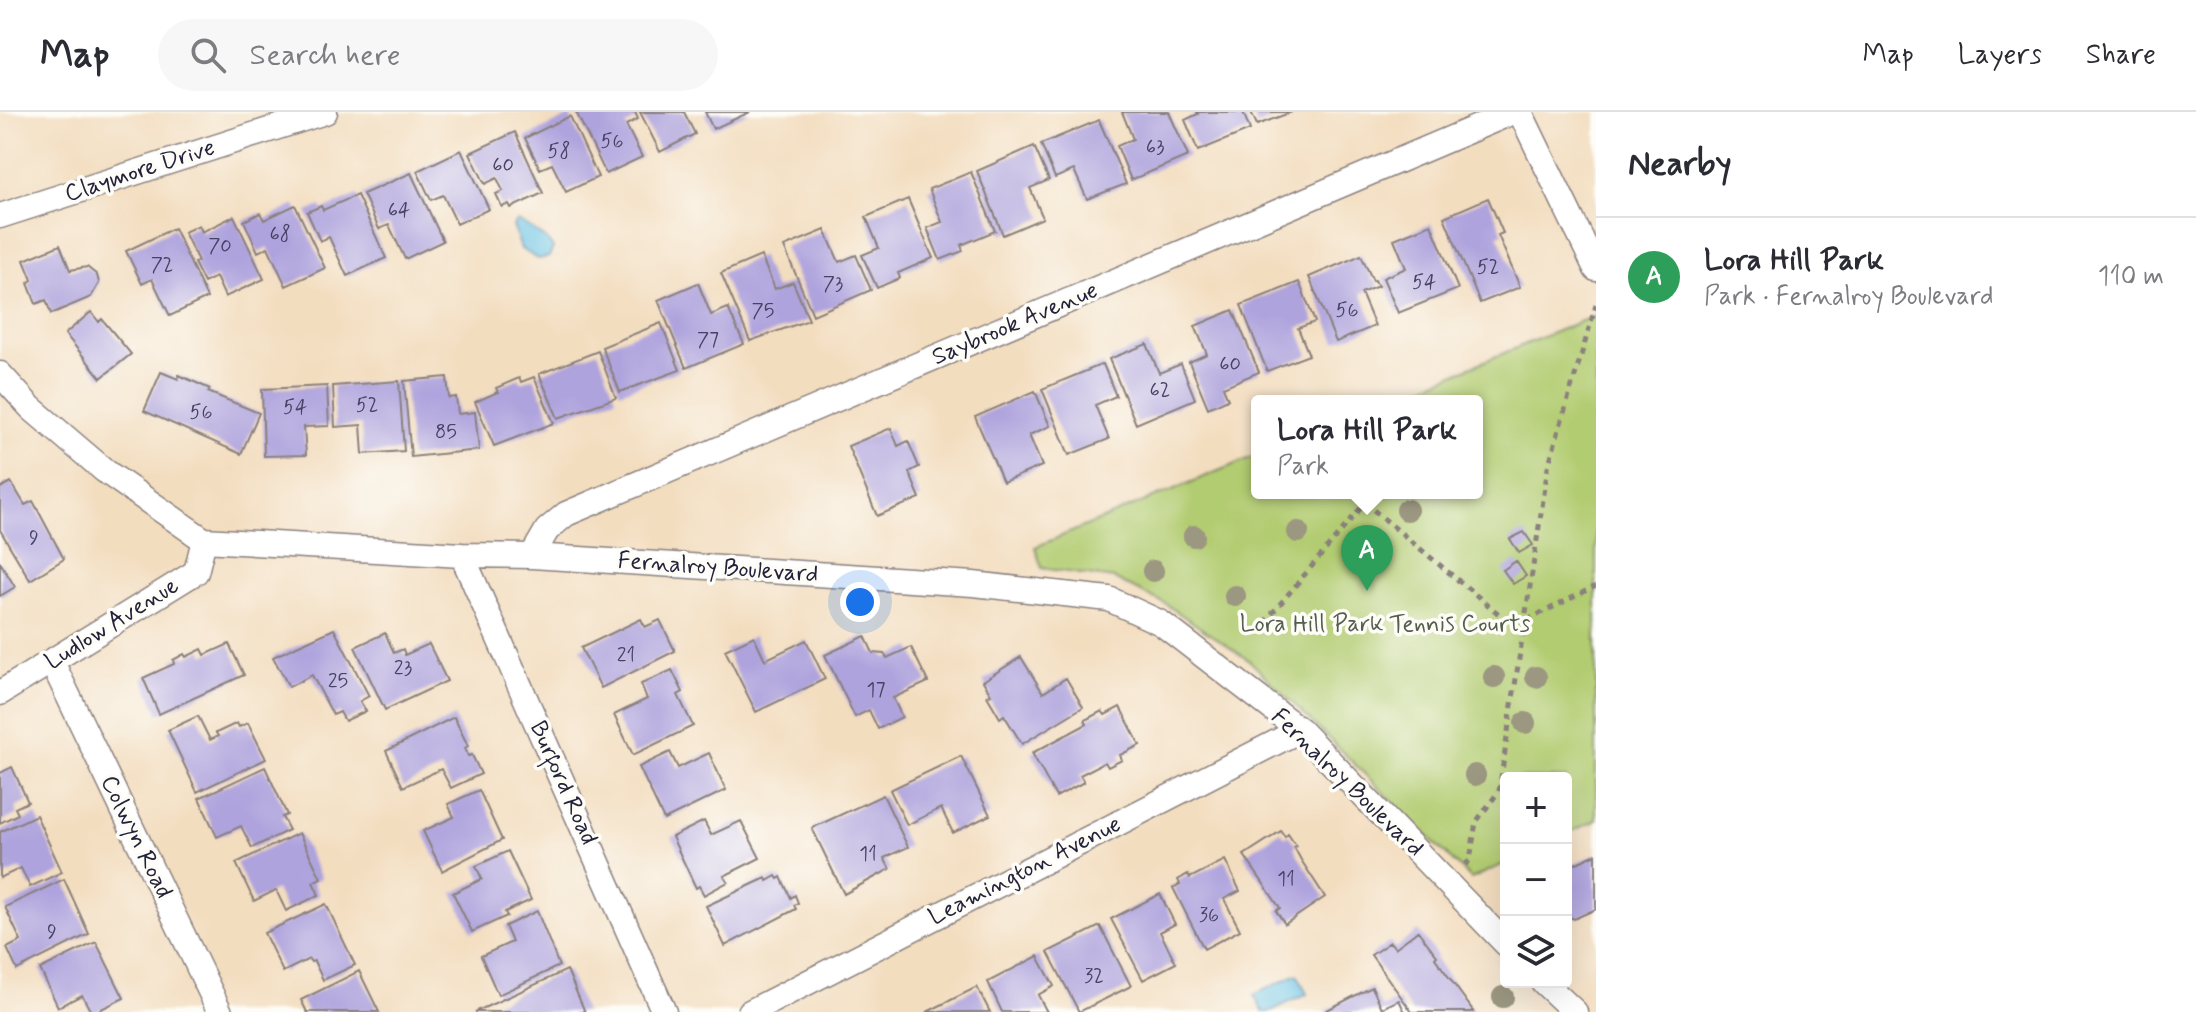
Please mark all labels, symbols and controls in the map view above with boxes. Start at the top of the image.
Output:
search box [158,19,718,91]
text: Map [40,31,110,80]
icon: search [186,33,230,77]
text: Search here [250,36,401,75]
text: Map [1863,37,1914,74]
text: Layers [1958,37,2042,74]
text: Share [2086,37,2156,74]
house number: 56 [600,128,624,155]
street label: Claymore Drive [61,132,219,210]
house number: 63 [1146,134,1164,161]
house number: 58 [548,138,570,165]
text: Nearby [1628,142,1732,187]
house number: 60 [492,152,514,179]
house number: 64 [388,197,410,224]
house number: 68 [269,221,291,248]
house number: 70 [208,233,232,260]
text: Lora Hill Park [1704,241,1884,280]
house number: 72 [151,252,173,279]
house number: 52 [1477,254,1499,281]
text: A [1645,260,1663,294]
text: 110 m [2098,260,2164,294]
house number: 54 [1412,269,1436,296]
house number: 73 [823,271,843,298]
street label: Saybrook Avenue [927,275,1103,373]
text: Park · Fernalroy Boulevard [1704,280,1994,314]
house number: 56 [1335,297,1359,324]
house number: 75 [752,298,774,325]
house number: 77 [697,327,719,354]
house number: 60 [1219,351,1241,378]
house number: 62 [1150,377,1170,404]
house number: 52 [356,392,378,419]
house number: 54 [283,394,307,421]
popup [1251,395,1483,499]
house number: 56 [189,399,213,426]
text: Lora Hill Park [1277,411,1457,450]
house number: 85 [435,419,457,446]
text: Park [1277,450,1329,484]
house number: 9 [29,525,39,552]
pin: A [1341,525,1393,591]
street label: Fernalroy Boulevard [617,546,819,590]
street label: Ludlow Avenue [39,571,185,677]
your location [840,582,880,622]
park label: Lora Hill Park Tennis Courts [1240,609,1531,640]
house number: 21 [617,642,635,669]
house number: 23 [394,655,412,682]
house number: 25 [328,668,348,695]
house number: 17 [867,677,886,704]
street label: Fernalroy Boulevard [1264,702,1430,864]
street label: Burford Road [520,716,604,850]
street label: Colwyn Road [93,770,179,904]
map controls [1500,772,1572,988]
button: + [1500,772,1572,844]
street label: Leamington Avenue [923,809,1127,933]
house number: 11 [859,841,877,868]
button: − [1500,844,1572,916]
house number: 11 [1277,866,1295,893]
house number: 36 [1199,902,1219,929]
button: layers [1500,916,1572,988]
house number: 9 [47,919,57,946]
house number: 32 [1084,963,1104,990]

